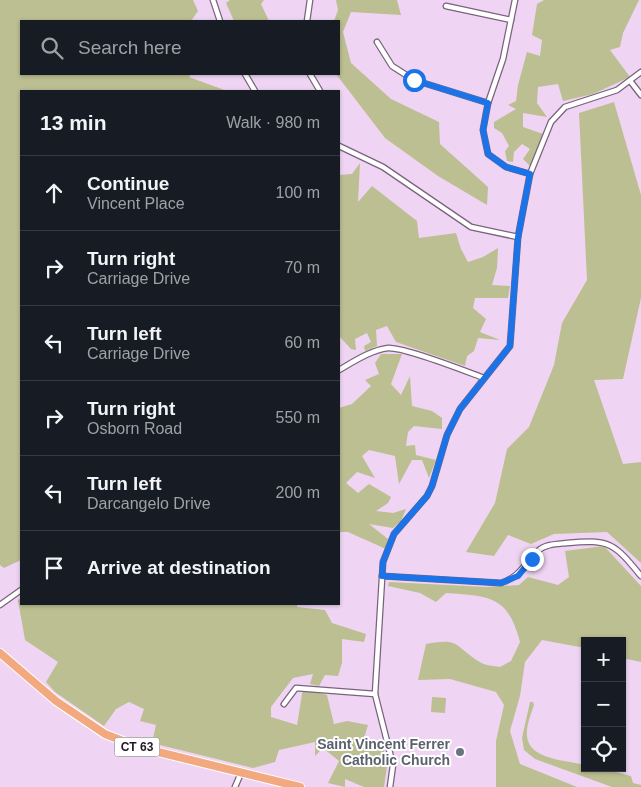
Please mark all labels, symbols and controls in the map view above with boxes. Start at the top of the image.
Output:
search box [20,20,340,75]
icon: search [38,34,66,62]
text: Search here [78,37,182,58]
route start [403,69,426,92]
text: 13 min [40,111,107,134]
text: Walk · 980 m [226,114,320,131]
text: Continue [87,173,169,194]
icon: ahead [40,179,68,207]
text: 100 m [276,184,320,201]
text: Vincent Place [87,195,185,212]
text: Turn right [87,248,175,269]
icon: right [40,254,68,282]
text: 70 m [284,259,320,276]
text: Carriage Drive [87,270,190,287]
text: Turn left [87,323,162,344]
icon: left [40,329,68,357]
text: 60 m [284,334,320,351]
text: Carriage Drive [87,345,190,362]
text: Turn right [87,398,175,419]
icon: right [40,404,68,432]
text: 550 m [276,409,320,426]
text: Osborn Road [87,420,182,437]
text: Turn left [87,473,162,494]
icon: left [40,479,68,507]
text: 200 m [276,484,320,501]
text: Darcangelo Drive [87,495,211,512]
route end [521,548,544,571]
icon: arrive [40,554,68,582]
text: Arrive at destination [87,557,271,578]
map controls [581,637,626,772]
button: + [581,637,626,682]
button: − [581,682,626,727]
button: locate [581,727,626,772]
place label: Saint Vincent Ferrer Catholic Church [317,736,451,768]
road number: CT 63 [114,738,160,756]
marker: Saint Vincent Ferrer Catholic Church [454,746,466,758]

